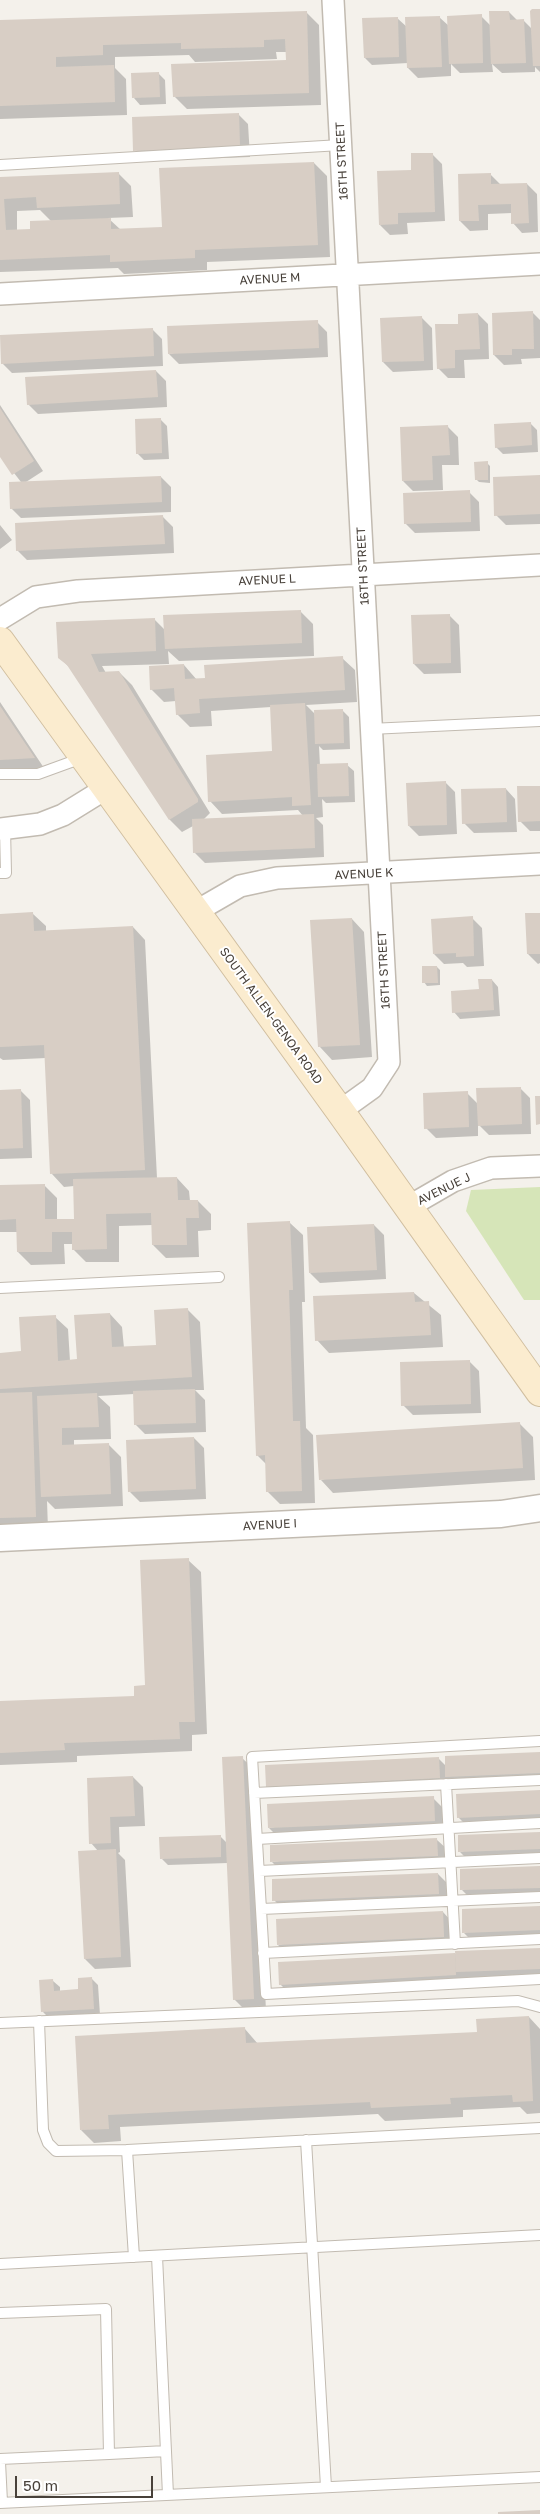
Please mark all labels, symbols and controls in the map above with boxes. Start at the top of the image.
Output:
street label: 16TH STREET [333,122,351,200]
street label: AVENUE M [239,270,301,288]
street label: 16TH STREET [354,527,372,605]
street label: AVENUE L [238,571,296,589]
street label: AVENUE K [334,865,394,883]
street label: 16TH STREET [375,931,393,1009]
street label: SOUTH ALLEN-GENOA ROAD [217,945,325,1087]
street label: AVENUE J [415,1170,473,1208]
street label: AVENUE I [243,1516,297,1534]
scale bar [18,2466,155,2498]
text: 50 m [23,2476,58,2494]

